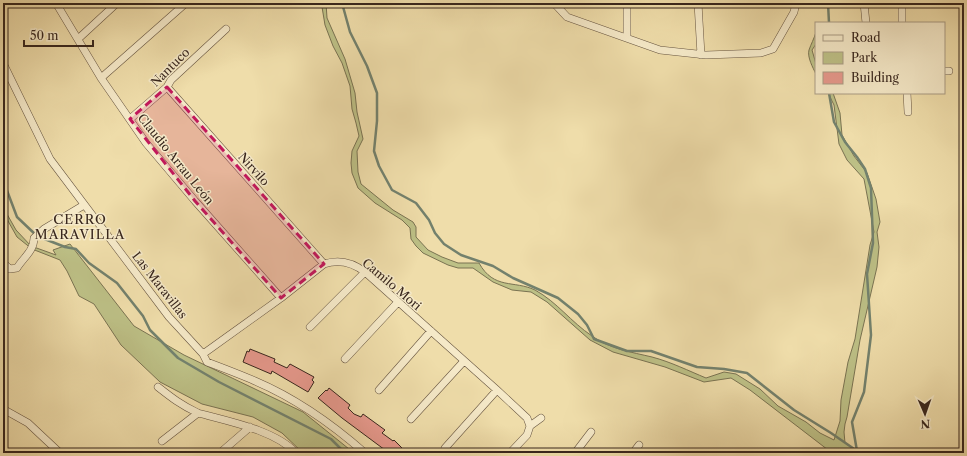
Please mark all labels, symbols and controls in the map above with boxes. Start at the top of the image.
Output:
scale bar [24,22,93,48]
legend [815,22,945,94]
text: 50 m [30,28,59,43]
text: Road [851,30,881,45]
street label: Nantuco [147,44,193,90]
text: Park [851,50,878,65]
text: Building [851,70,899,85]
street label: Claudio Arrau León [135,110,218,208]
street label: Nirvilo [235,149,273,189]
district label: CERRO MARAVILLA [35,211,125,242]
street label: Las Maravillas [129,249,191,321]
street label: Camilo Mori [359,255,425,313]
north arrow [905,394,945,434]
text: N [920,417,930,431]

